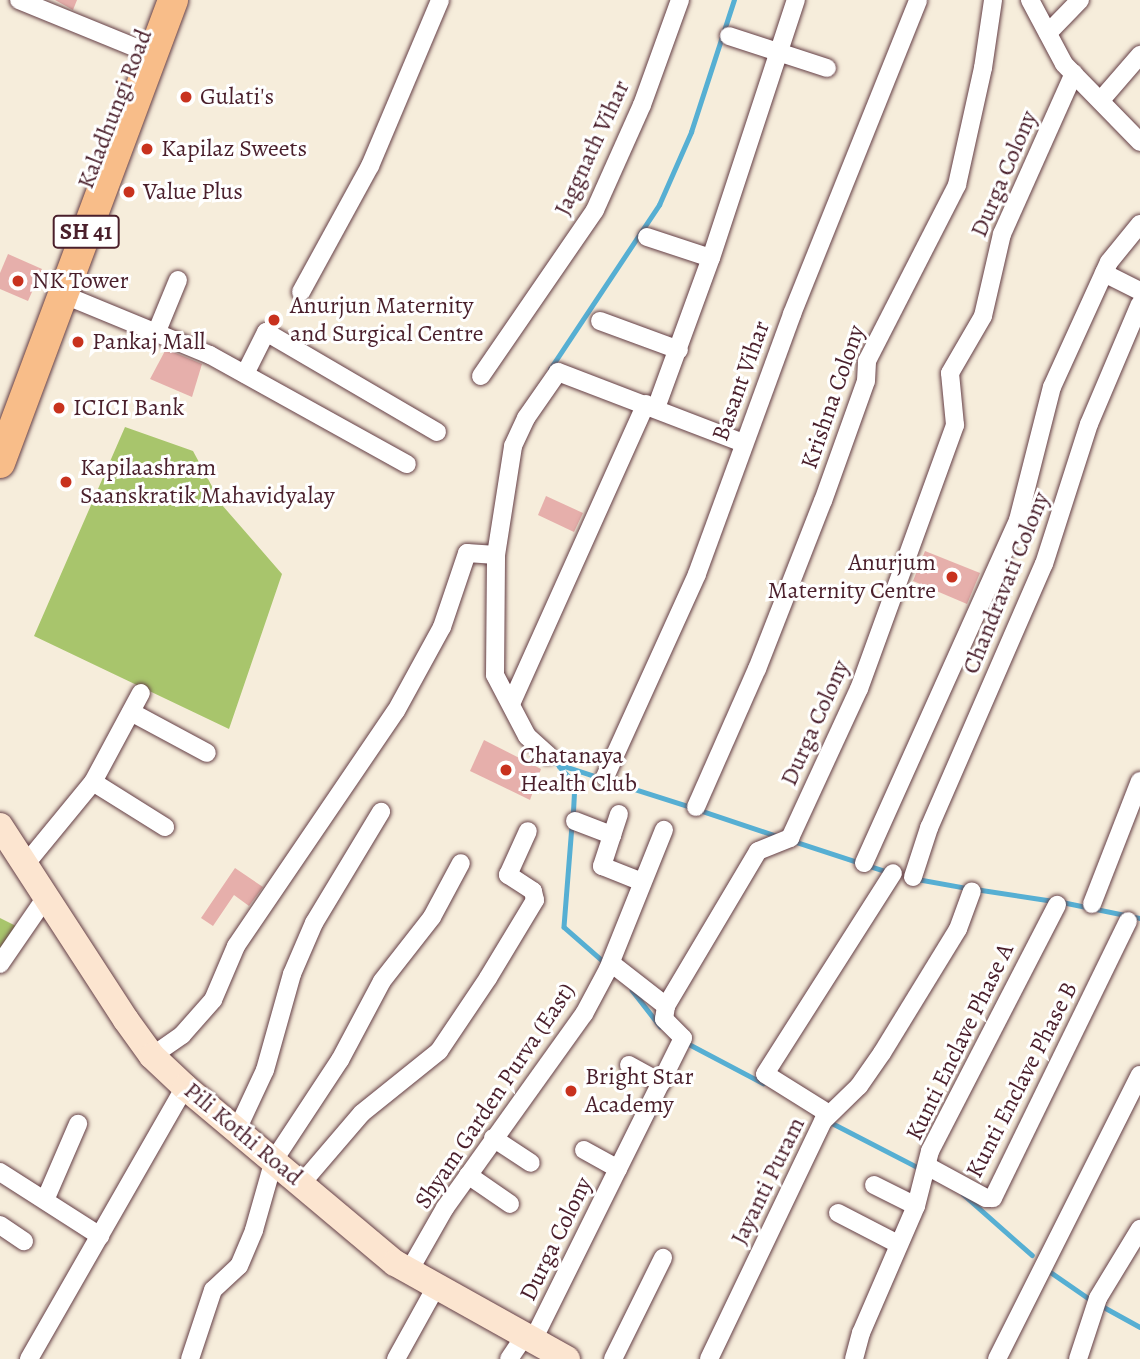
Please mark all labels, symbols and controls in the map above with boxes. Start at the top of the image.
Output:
street label: Kaladhungi Road [71,25,159,193]
street label: Jaggnath Vihar [548,76,636,220]
place label: Gulati's [200,83,274,111]
marker: Gulati's [178,89,194,105]
street label: Durga Colony [964,107,1044,241]
place label: Kapilaz Sweets [161,135,307,163]
marker: Kapilaz Sweets [139,141,155,157]
place label: Value Plus [143,178,243,206]
marker: Value Plus [121,184,137,200]
road number: SH 41 [51,213,121,252]
place label: NK Tower [32,267,129,295]
marker: NK Tower [10,273,26,289]
place label: Anurjun Maternity and Surgical Centre [290,292,483,348]
marker: Anurjun Maternity and Surgical Centre [264,310,284,330]
street label: Basant Vihar [706,317,776,445]
street label: Krishna Colony [795,321,871,473]
place label: Pankaj Mall [92,328,205,356]
marker: Pankaj Mall [70,334,86,350]
place label: ICICI Bank [73,394,184,422]
marker: ICICI Bank [51,400,67,416]
place label: Kapilaashram Saanskratik Mahavidyalay [80,454,335,510]
marker: Kapilaashram Saanskratik Mahavidyalay [58,474,74,490]
street label: Chandravati Colony [956,488,1056,678]
place label: Anurjum Maternity Centre [767,549,936,605]
marker: Anurjum Maternity Centre [942,567,962,587]
street label: Durga Colony [775,656,855,790]
place label: Chatanaya Health Club [520,742,637,798]
marker: Chatanaya Health Club [498,762,514,778]
street label: Kunti Enclave Phase A [900,939,1020,1145]
street label: Kunti Enclave Phase B [960,977,1084,1183]
street label: Shyam Garden Purva (East) [409,978,581,1214]
place label: Bright Star Academy [585,1063,694,1119]
street label: Pili Kothi Road [178,1076,308,1192]
marker: Bright Star Academy [563,1083,579,1099]
street label: Jayanti Puram [725,1113,811,1249]
street label: Durga Colony [514,1172,598,1306]

